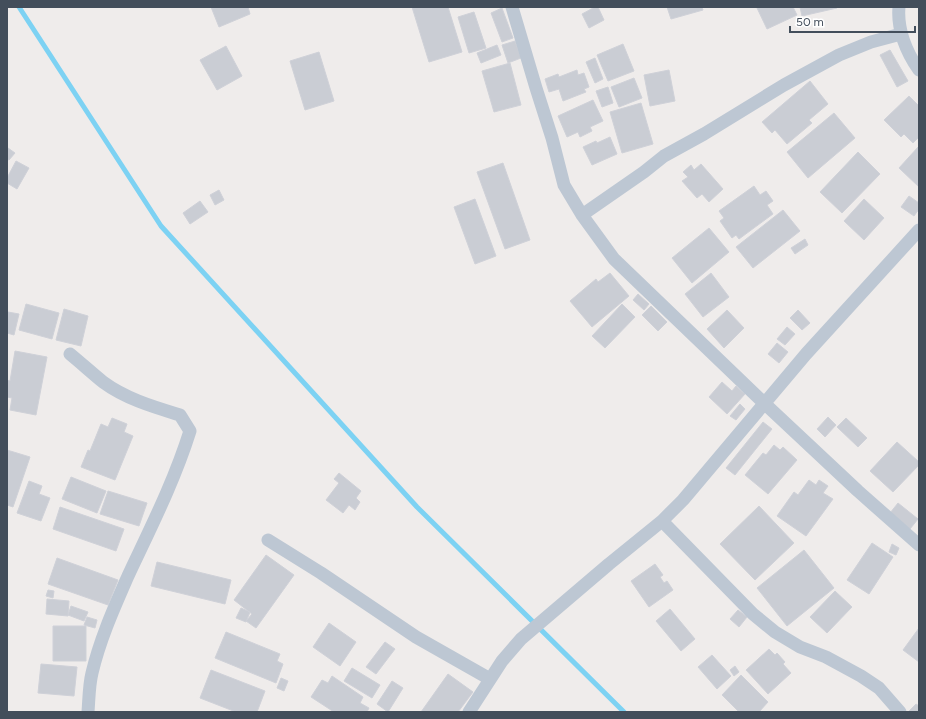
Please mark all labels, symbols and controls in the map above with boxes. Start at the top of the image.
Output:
scale bar [790,8,915,34]
text: 50 m [796,15,824,29]

